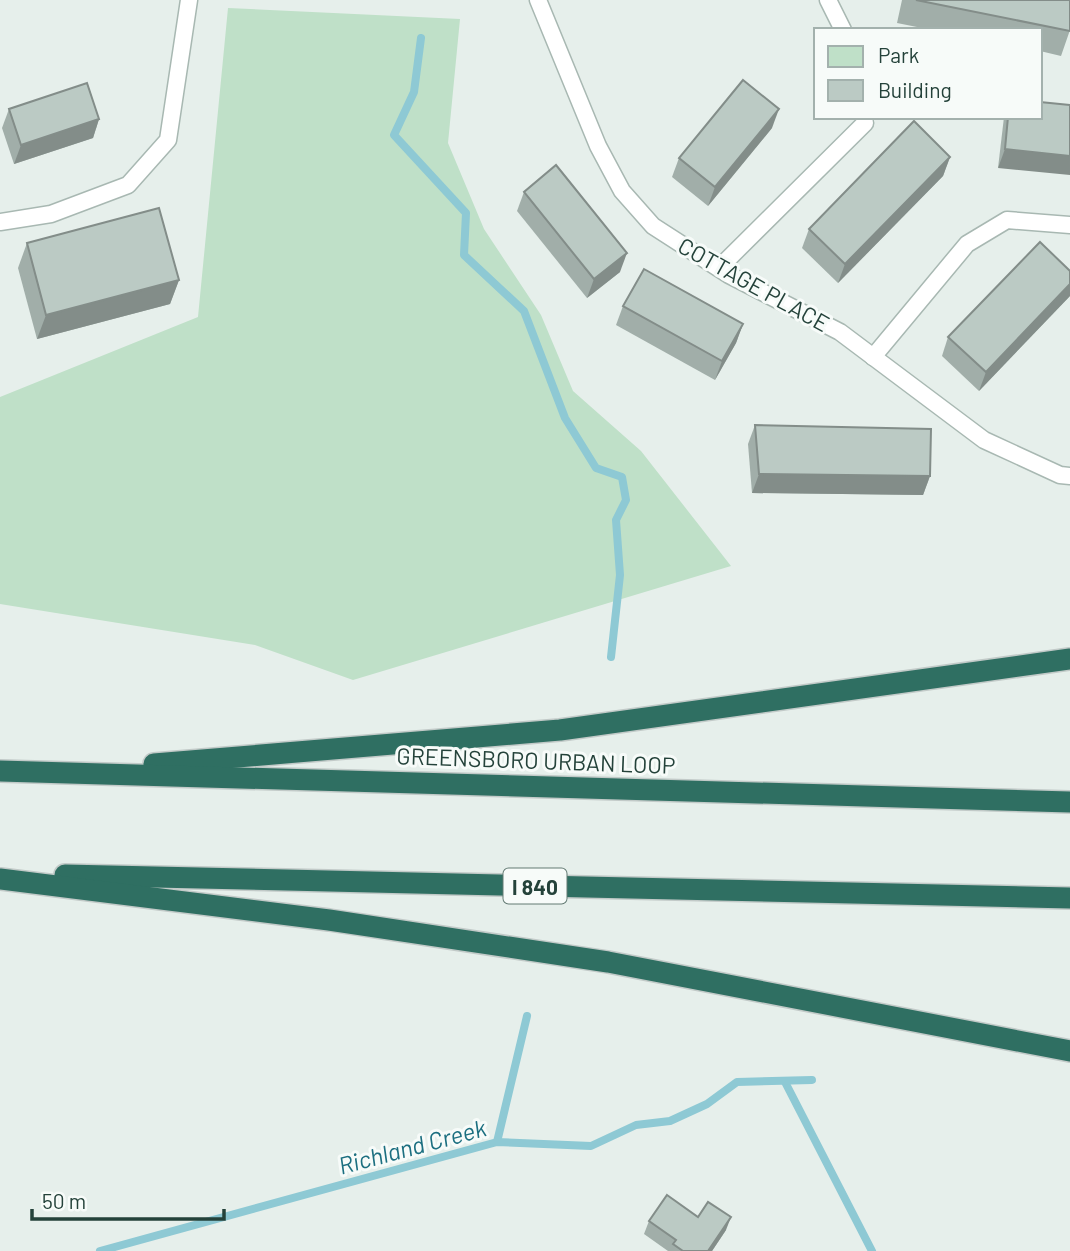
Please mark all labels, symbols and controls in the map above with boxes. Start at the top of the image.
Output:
legend [814,28,1042,119]
text: Park [878,42,919,67]
text: Building [878,77,952,102]
street label: COTTAGE PLACE [674,231,834,337]
street label: GREENSBORO URBAN LOOP [396,741,676,779]
road number: I 840 [504,868,566,903]
water label: Richland Creek [335,1112,489,1180]
scale bar [32,1178,224,1222]
text: 50 m [42,1188,86,1213]

